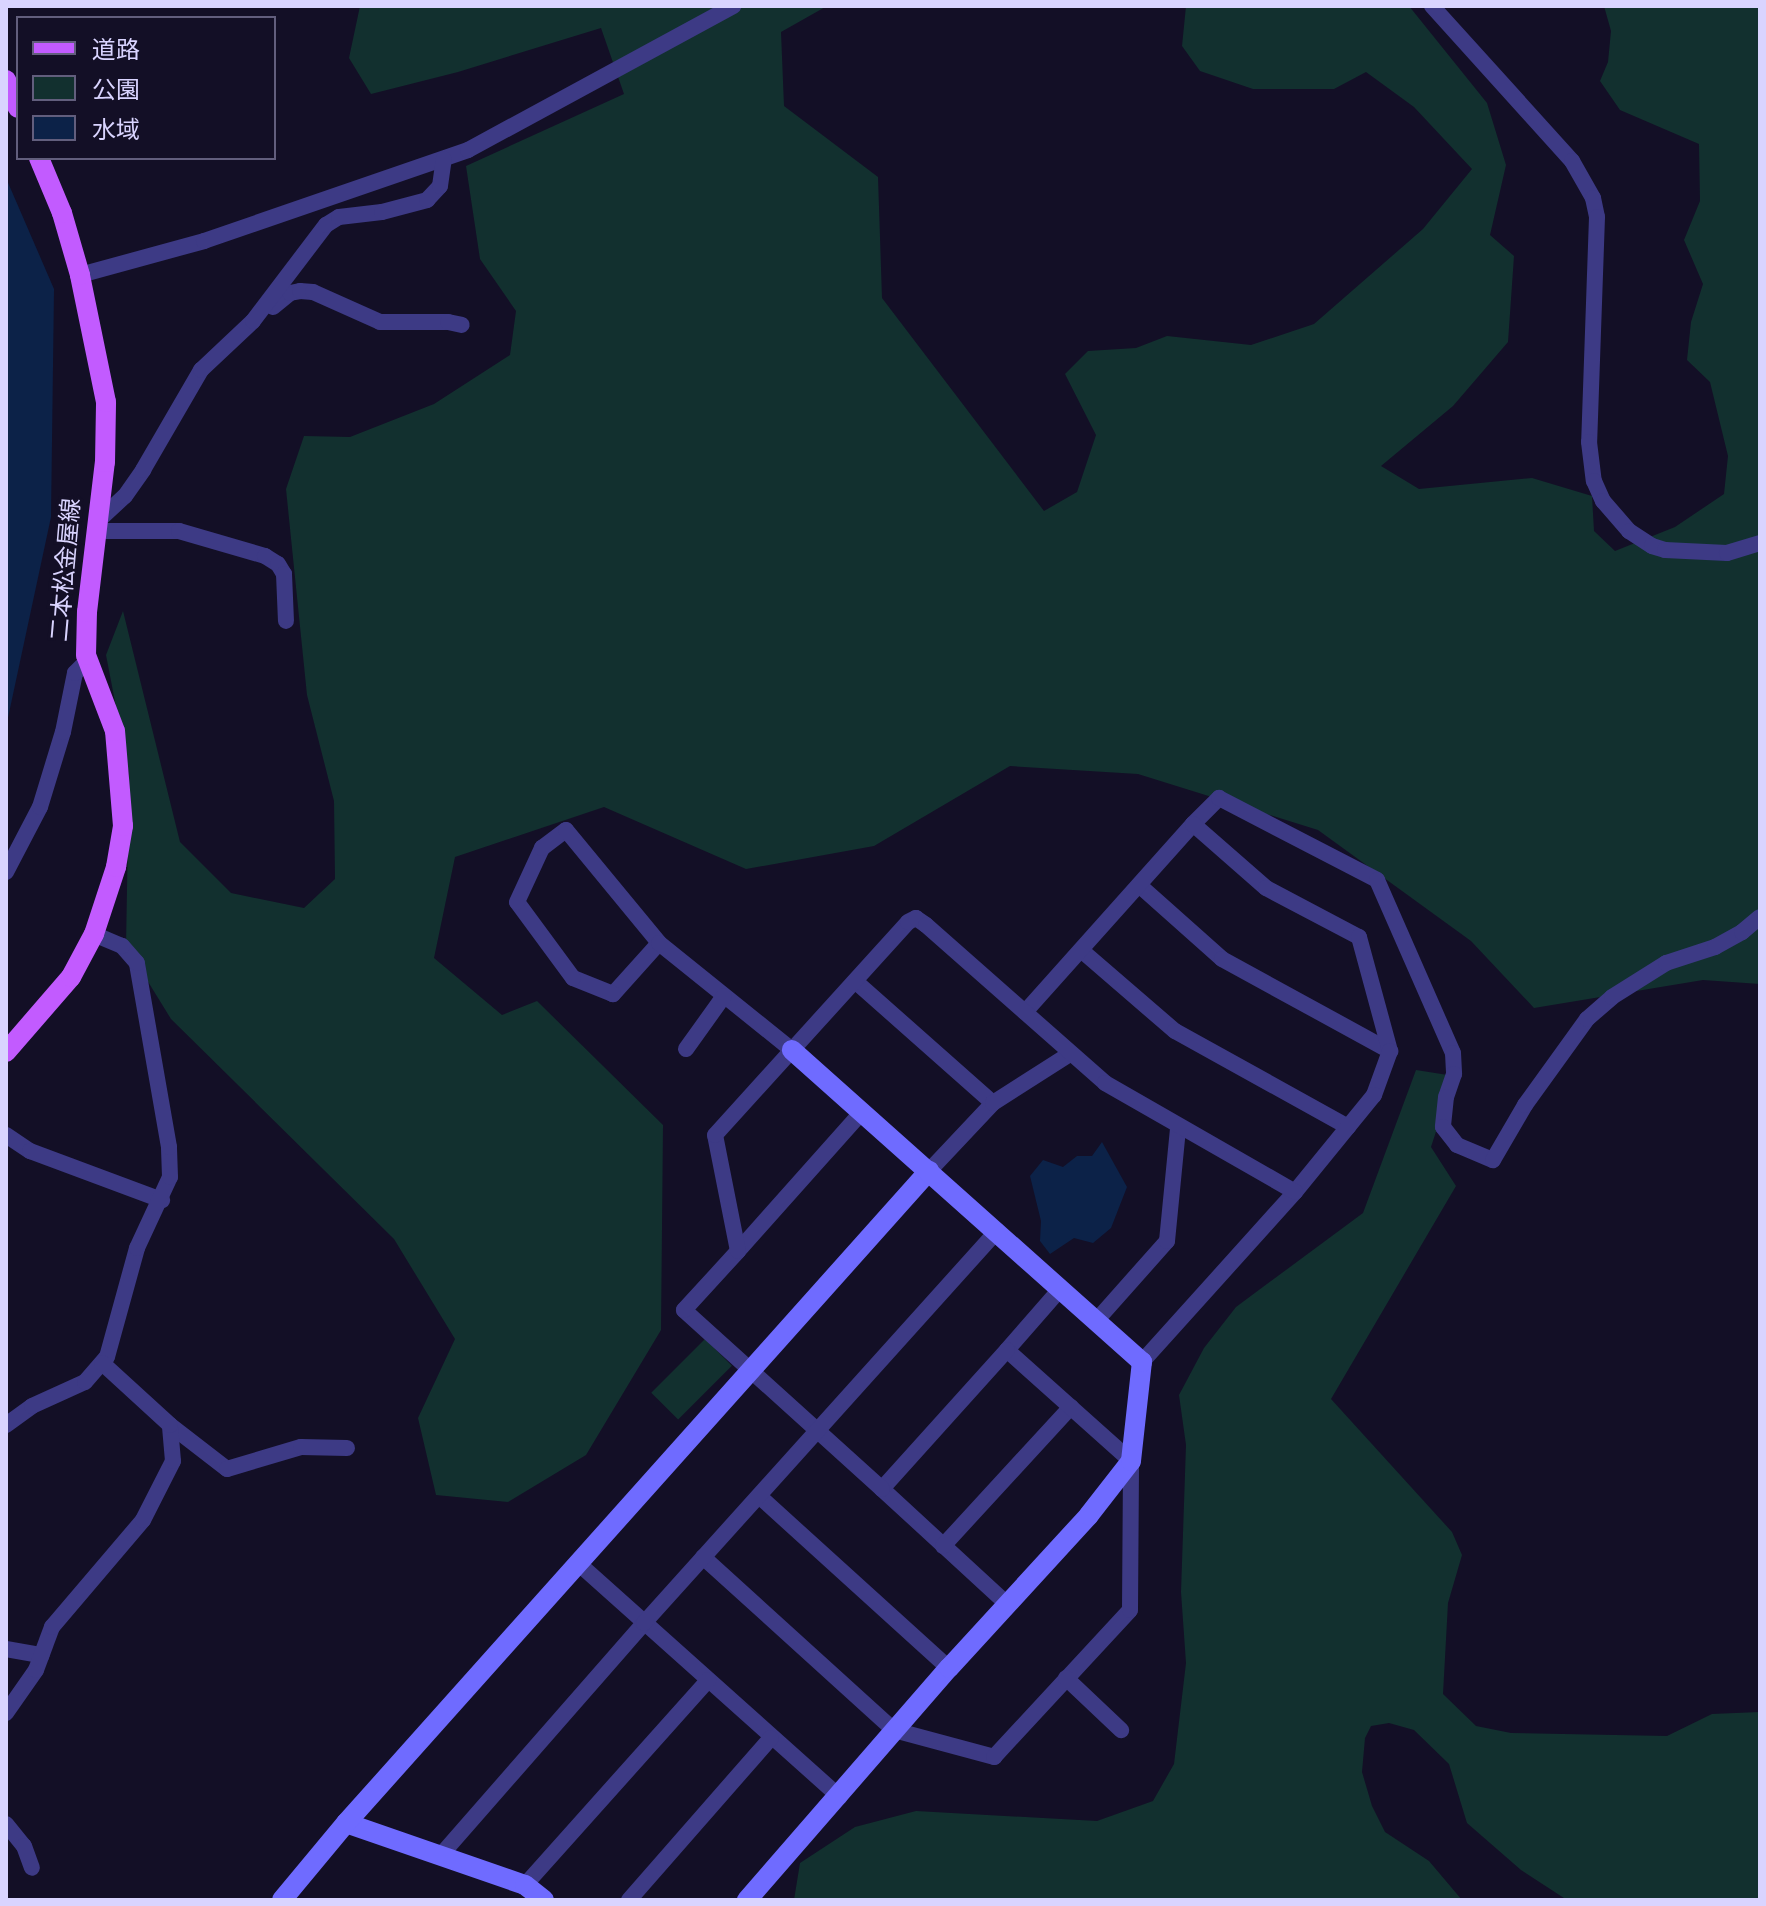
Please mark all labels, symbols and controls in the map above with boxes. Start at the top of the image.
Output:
legend [16,16,276,160]
text: 道路 [92,37,140,67]
text: 公園 [92,77,140,107]
text: 水域 [92,117,140,147]
street label: 二本松金屋線 [47,497,89,643]

